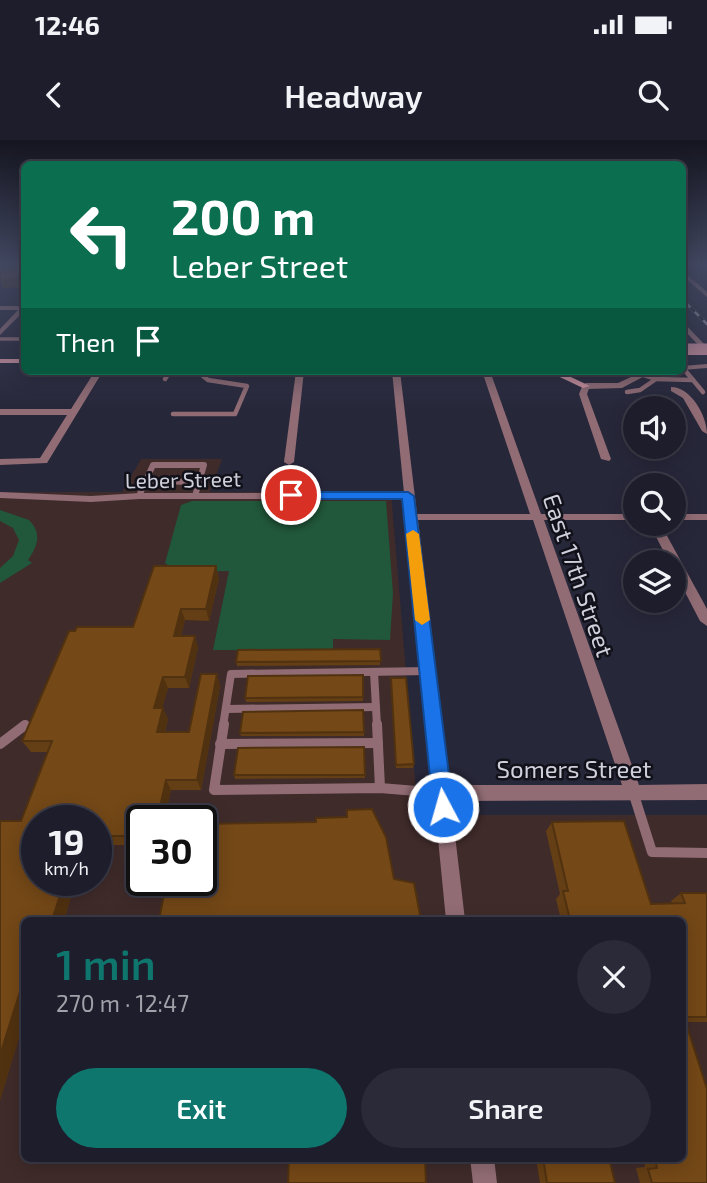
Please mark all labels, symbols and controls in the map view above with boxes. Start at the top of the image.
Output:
text: 12:46 [35,9,100,40]
icon: back [35,76,73,114]
text: Headway [284,76,423,114]
icon: search [634,76,672,114]
text: 200 m [171,186,315,245]
icon: left [56,189,147,280]
text: Leber Street [171,246,348,284]
icon: arrive [129,322,167,360]
text: Then [56,326,115,357]
map controls [623,396,686,613]
button: sound [623,396,686,459]
street label: Leber Street [125,465,241,493]
pin [261,465,321,525]
button: search [623,473,686,536]
icon: arrive [272,476,310,514]
street label: East 17th Street [538,490,620,660]
button: layers [623,550,686,613]
street label: Somers Street [497,754,651,783]
position arrow [406,770,480,844]
speed limit sign: 30 [126,805,217,896]
text: 19 [49,820,84,862]
text: km/h [44,857,89,879]
text: 1 min [56,938,156,988]
button: close [577,940,651,1014]
text: 270 m · 12:47 [56,989,189,1017]
button: Exit [56,1068,347,1148]
button: Share [361,1068,651,1148]

